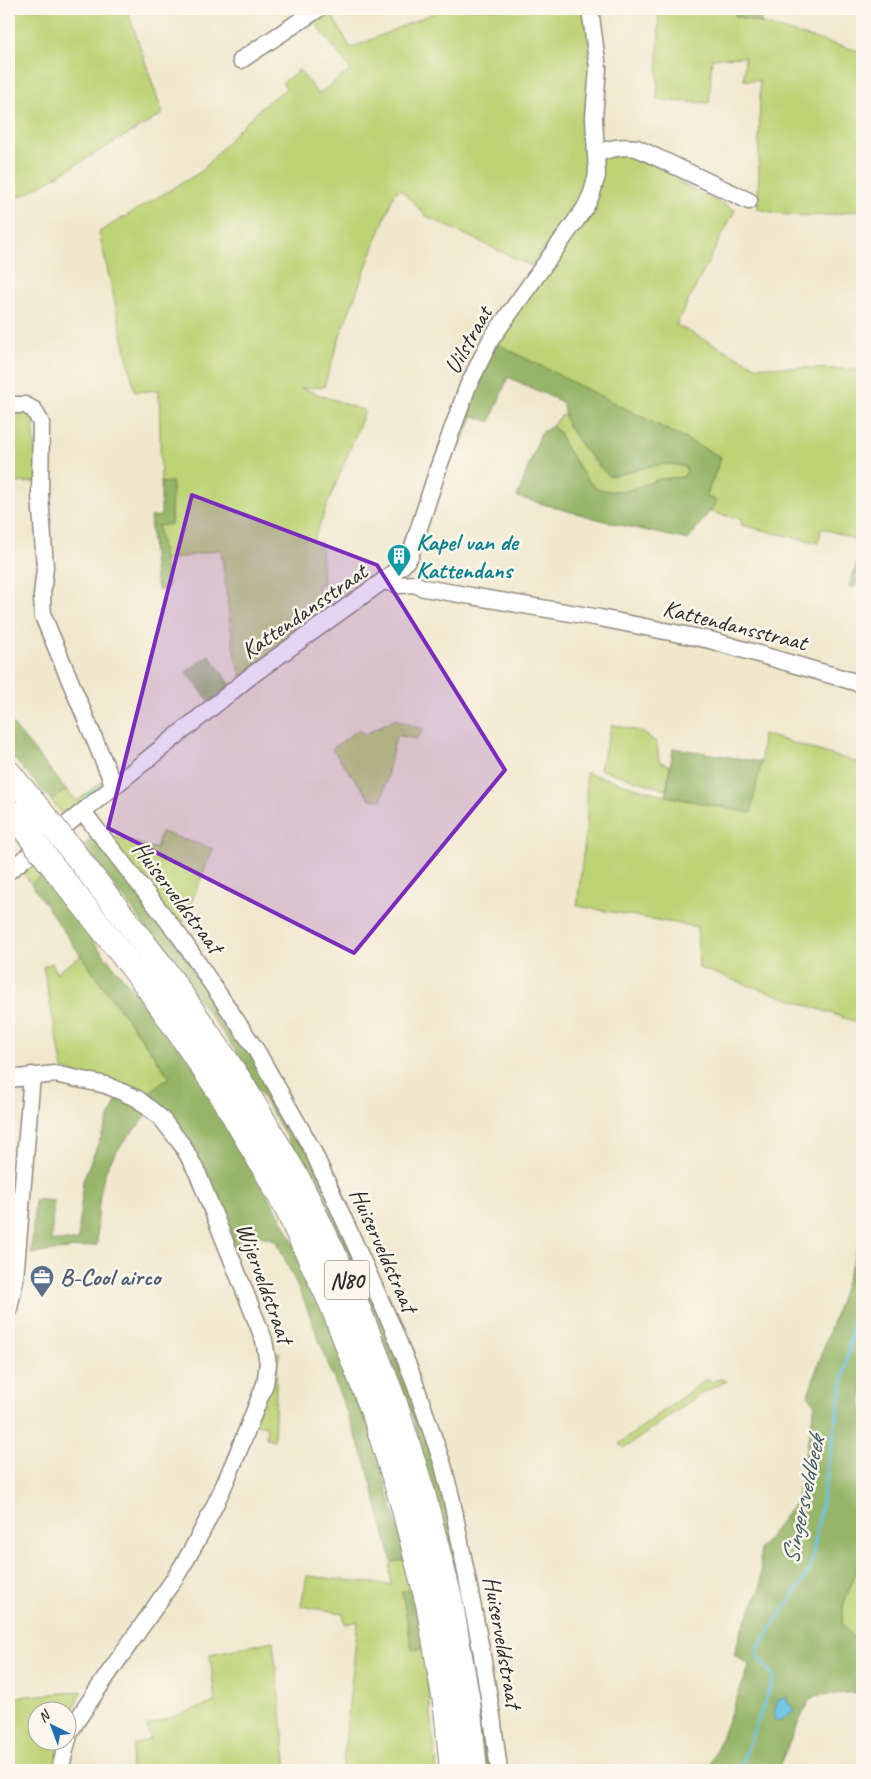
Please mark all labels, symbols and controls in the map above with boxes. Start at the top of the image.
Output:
street label: Uilstraat [437,299,500,379]
place label: Kapel van de Kattendans [416,527,520,585]
building icon: Kapel van de Kattendans [386,543,412,577]
street label: Kattendansstraat [235,555,375,665]
street label: Kattendansstraat [660,593,812,658]
street label: Huiserveldstraat [126,835,232,962]
street label: Huiserveldstraat [343,1183,426,1320]
street label: Wijerveldstraat [229,1219,302,1350]
road number: N80 [324,1260,370,1300]
place label: B-Cool airco [60,1262,163,1292]
office icon: B-Cool airco [29,1264,55,1298]
water label: Singersveldbeek [774,1429,833,1567]
street label: Huiserveldstraat [477,1574,530,1713]
north arrow [28,1702,78,1752]
text: N [35,1706,54,1726]

